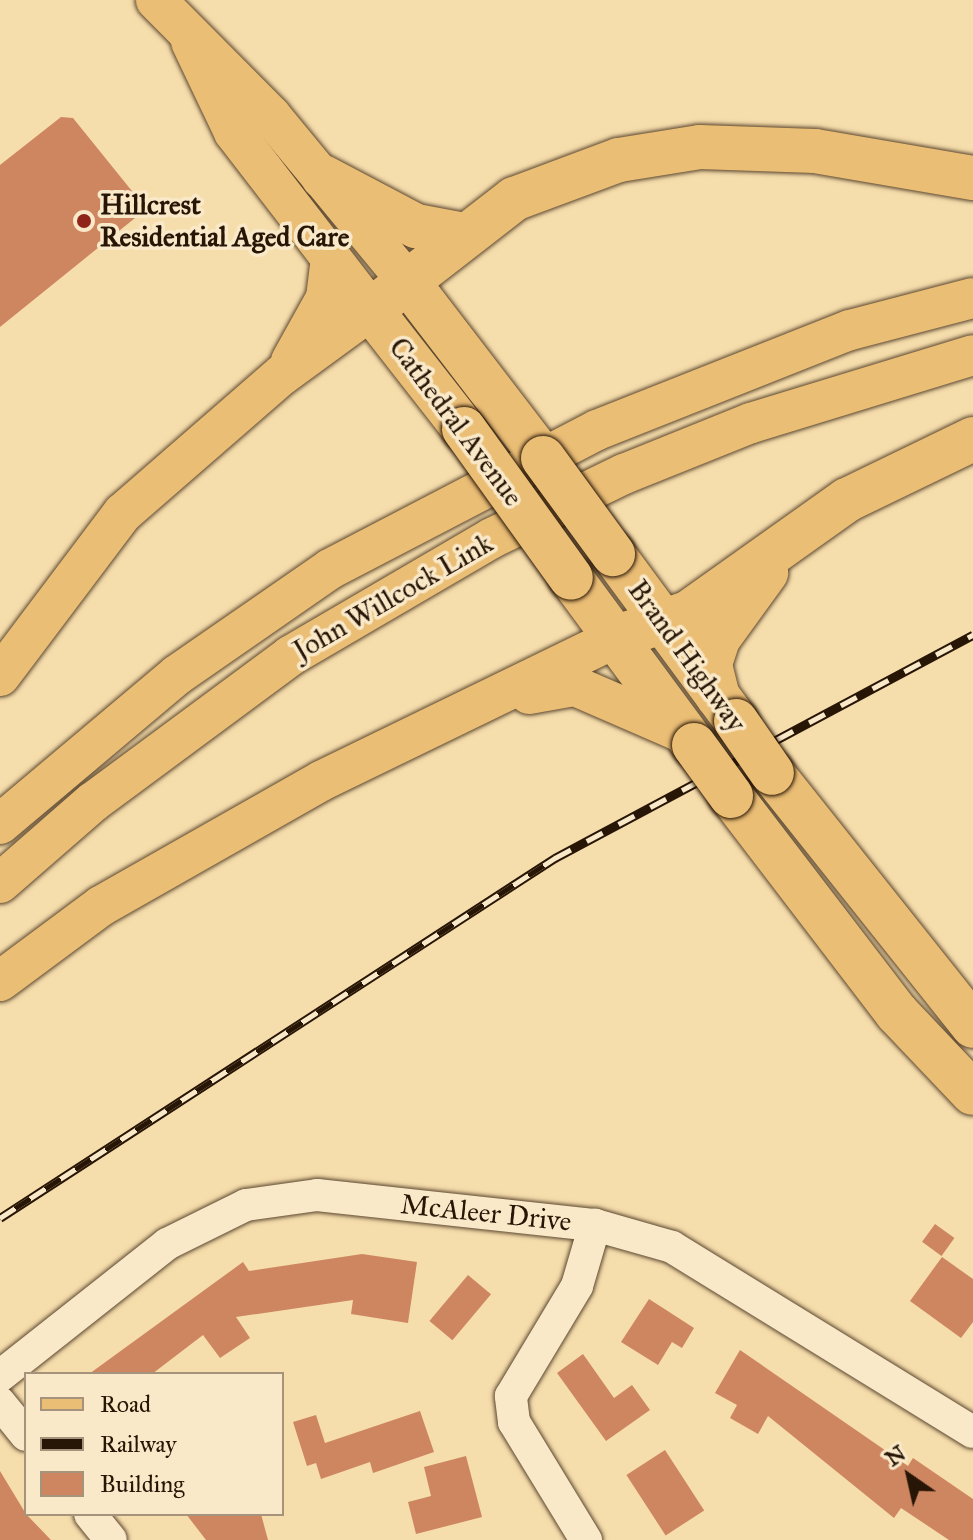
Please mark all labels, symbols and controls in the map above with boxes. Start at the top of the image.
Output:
place label: Hillcrest Residential Aged Care [100,188,349,254]
marker: Hillcrest Residential Aged Care [75,212,93,230]
street label: Cathedral Avenue [382,331,530,513]
street label: John Willcock Link [287,526,499,668]
street label: Brand Highway [621,574,753,738]
street label: McAleer Drive [399,1187,573,1239]
legend [24,1372,284,1516]
text: Road [100,1389,151,1419]
text: Railway [100,1429,177,1459]
north arrow [869,1436,949,1516]
text: N [880,1439,911,1472]
text: Building [100,1469,185,1499]

